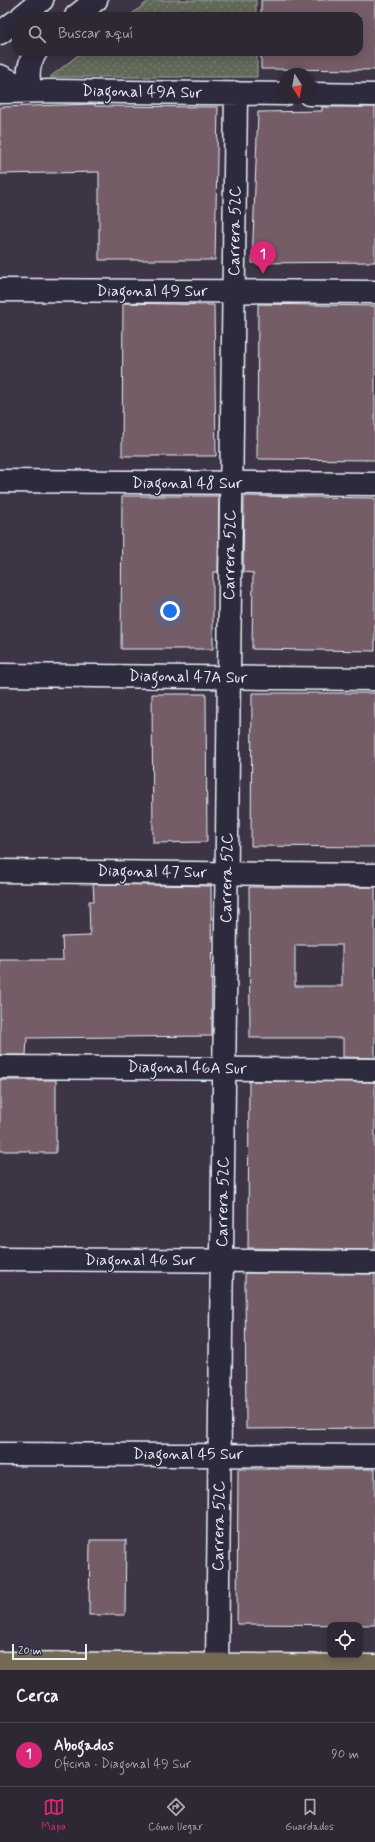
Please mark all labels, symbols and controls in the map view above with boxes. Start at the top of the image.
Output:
search box [12,12,363,56]
icon: search [26,23,48,45]
text: Buscar aquí [58,24,133,44]
north arrow [279,68,315,104]
street label: Diagonal 49A Sur [82,80,203,105]
street label: Carrera 52C [224,186,246,276]
pin: 1 [250,241,276,274]
street label: Diagonal 49 Sur [96,281,208,303]
street label: Diagonal 48 Sur [132,473,243,495]
street label: Carrera 52C [219,510,241,600]
your location [160,601,180,621]
street label: Diagonal 47A Sur [128,665,248,690]
street label: Carrera 52C [216,833,238,923]
street label: Diagonal 47 Sur [97,861,207,884]
street label: Diagonal 46A Sur [127,1056,247,1081]
street label: Carrera 52C [212,1157,234,1247]
street label: Diagonal 46 Sur [85,1250,196,1272]
street label: Diagonal 45 Sur [133,1444,244,1466]
street label: Carrera 52C [208,1481,230,1571]
map controls [327,1622,363,1658]
button: locate [327,1622,363,1658]
scale bar [12,1642,87,1661]
text: 20 m [18,1644,41,1658]
text: Cerca [16,1685,59,1707]
text: Abogados [54,1736,113,1756]
text: 1 [26,1746,32,1763]
text: 90 m [331,1746,359,1763]
text: Oficina · Diagonal 49 Sur [54,1756,191,1773]
tab: Mapa [41,1796,66,1834]
tab: Cómo llegar [148,1796,203,1834]
tab: Guardados [285,1796,334,1834]

